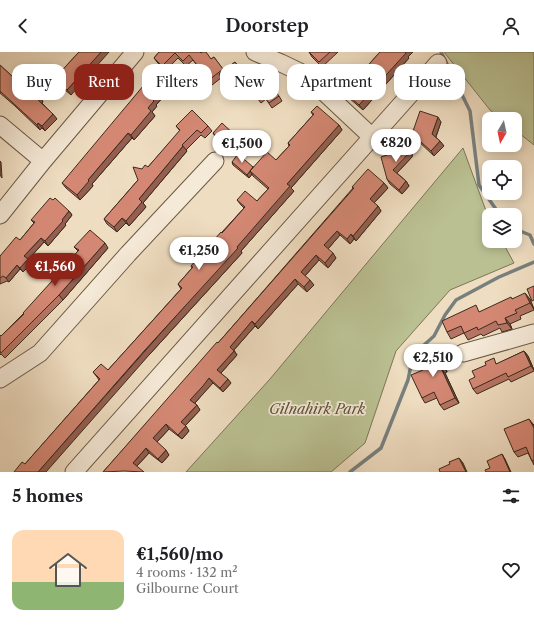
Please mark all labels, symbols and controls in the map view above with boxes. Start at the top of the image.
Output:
icon: back [12,15,34,37]
text: Doorstep [225,15,309,37]
icon: person [500,15,522,37]
chip: Buy [12,64,66,100]
chip: Rent [74,64,134,100]
chip: Filters [142,64,212,100]
chip: New [220,64,279,100]
chip: Apartment [287,64,386,100]
chip: House [394,64,465,100]
north arrow [482,112,522,152]
map controls [482,112,522,248]
pin: €820 [372,129,420,163]
pin: €1,500 [209,130,275,164]
text: €820 [380,134,412,150]
text: €1,500 [221,135,263,151]
button: locate [482,160,522,200]
button: layers [482,208,522,248]
pin: €1,250 [166,237,232,271]
text: €1,250 [179,242,219,258]
pin: €1,560 [22,253,88,287]
text: €1,560 [35,258,75,274]
pin: €2,510 [400,344,466,378]
text: €2,510 [413,349,453,365]
park label: Gilnahirk Park [269,400,366,418]
icon: filters [500,485,522,507]
text: 5 homes [12,486,83,506]
text: €1,560/mo [136,544,223,564]
icon: home [44,546,92,594]
icon: heart [500,559,522,581]
text: 4 rooms · 132 m² [136,564,238,580]
text: Gilbourne Court [136,580,239,596]

